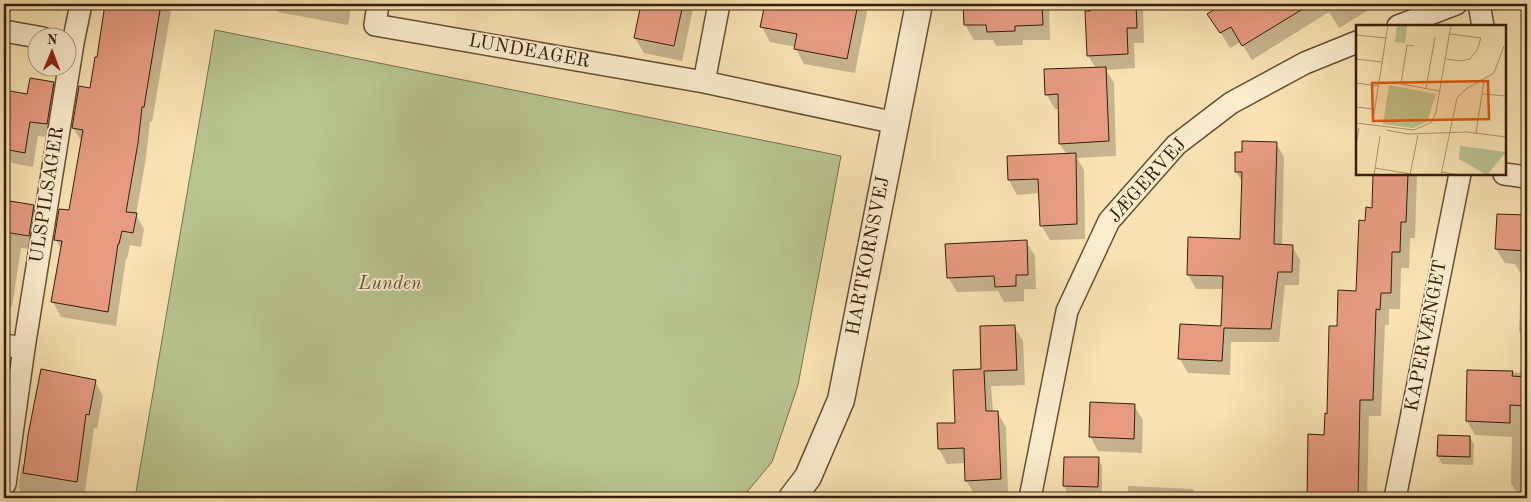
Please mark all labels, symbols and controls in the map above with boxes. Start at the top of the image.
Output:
inset map [1356,25,1506,175]
north arrow [28,28,78,78]
street label: LUNDEAGER [467,32,591,72]
text: N [47,33,58,47]
street label: ULSPILSAGER [28,125,68,265]
street label: JÆGERVEJ [1105,135,1191,227]
street label: HARTKORNSVEJ [844,175,894,337]
street label: KAPERVÆNGET [1403,258,1451,414]
park label: Lunden [357,275,422,294]

